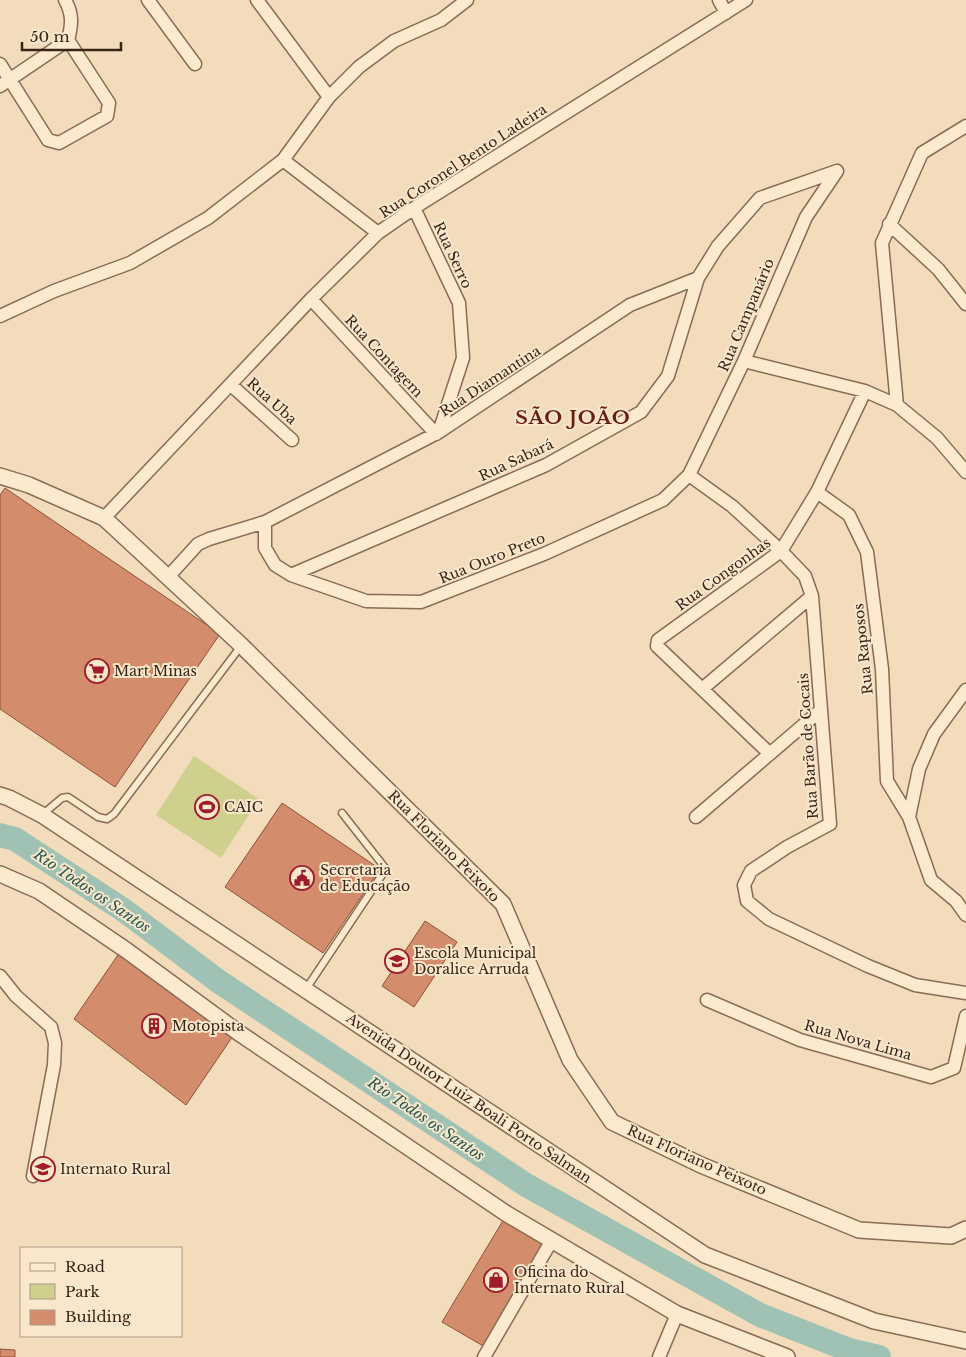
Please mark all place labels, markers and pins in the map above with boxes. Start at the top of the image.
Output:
supermarket icon: Mart Minas [84,658,110,684]
place label: Mart Minas [114,662,197,680]
sports icon: CAIC [194,794,220,820]
place label: CAIC [224,798,263,816]
place label: Secretaria de Educação [320,861,410,895]
public building icon: Secretaria de Educação [289,865,315,891]
place label: Escola Municipal Doralice Arruda [414,944,537,978]
school or university icon: Escola Municipal Doralice Arruda [384,948,410,974]
building icon: Motopista [141,1013,167,1039]
place label: Motopista [172,1017,244,1035]
school or university icon: Internato Rural [30,1156,56,1182]
place label: Internato Rural [60,1160,171,1178]
place label: Oficina do Internato Rural [514,1263,625,1297]
shop icon: Oficina do Internato Rural [483,1267,509,1293]

